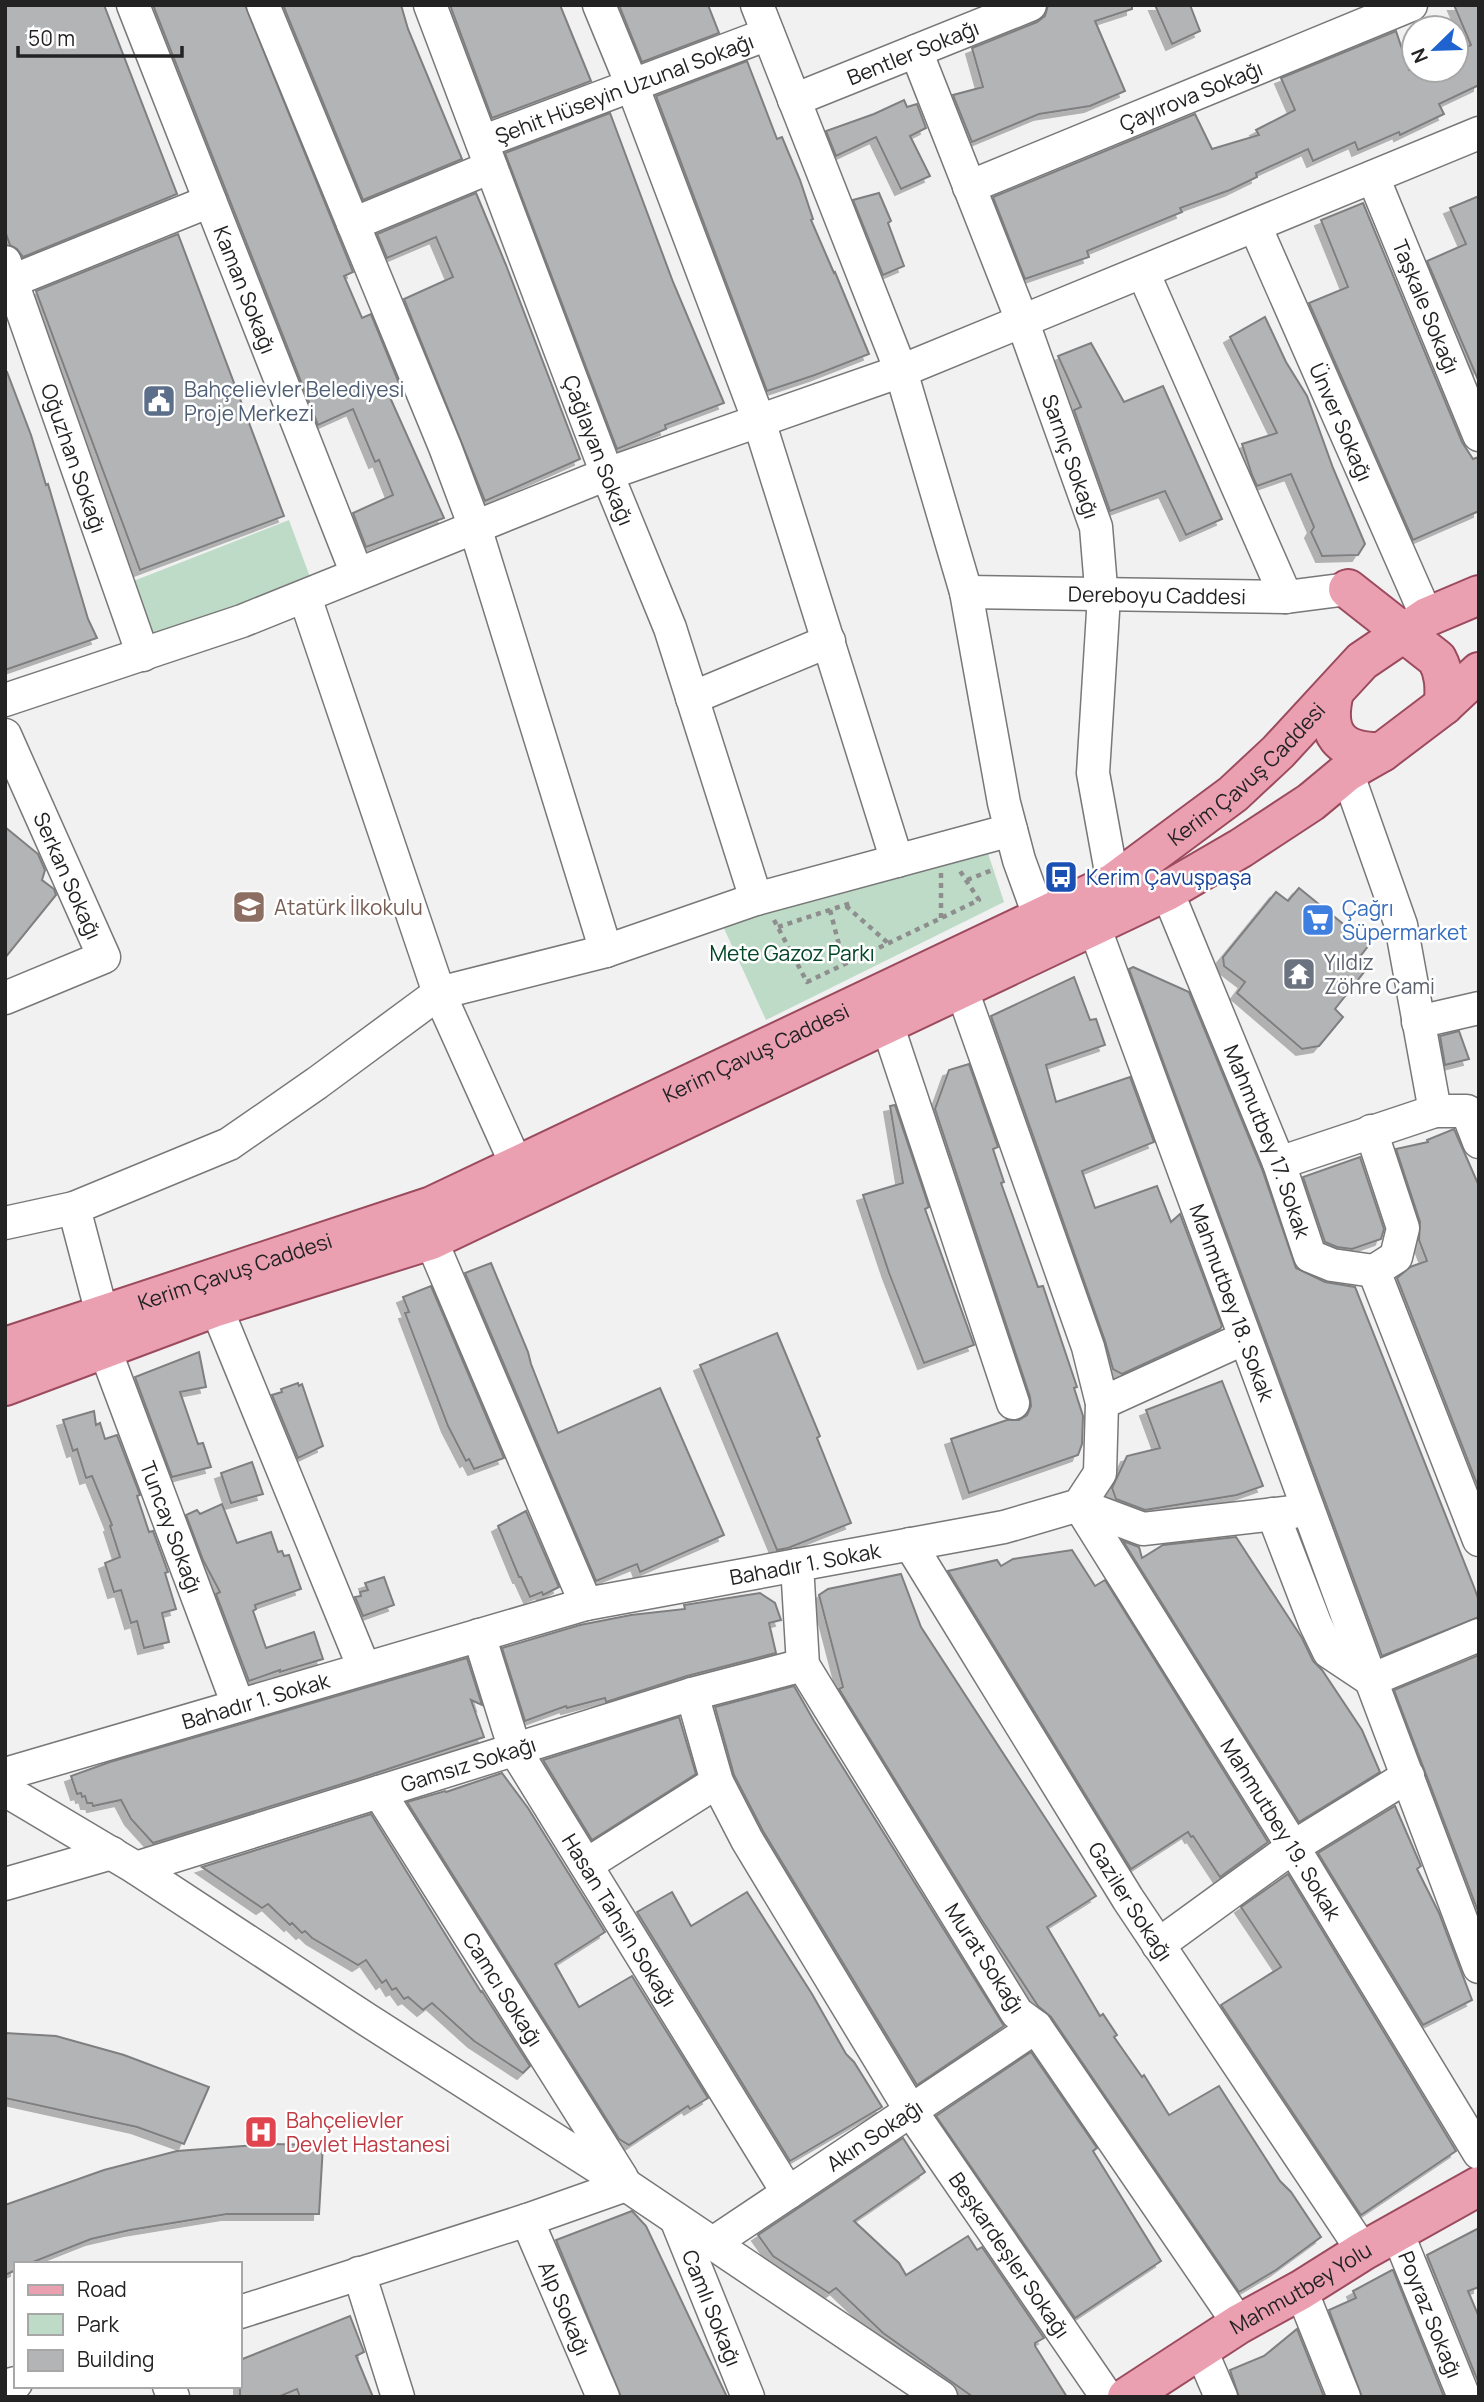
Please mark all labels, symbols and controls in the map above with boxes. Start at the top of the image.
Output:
street label: Bentler Sokağı [843,13,983,91]
scale bar [18,14,182,58]
north arrow [1400,14,1470,84]
text: 50 m [28,24,75,52]
street label: Şehit Hüseyin Uzunal Sokağı [491,27,757,150]
text: N [1405,44,1434,67]
street label: Çayırova Sokağı [1115,54,1267,138]
street label: Kaman Sokağı [207,222,283,358]
street label: Taşkale Sokağı [1386,235,1466,378]
street label: Ünver Sokağı [1303,358,1379,485]
street label: Çağlayan Sokağı [557,371,640,529]
place label: Bahçelievler Belediyesi Proje Merkezi [184,375,404,427]
street label: Oğuzhan Sokağı [35,380,113,537]
public building icon: Bahçelievler Belediyesi Proje Merkezi [140,382,178,420]
street label: Sarnıç Sokağı [1036,390,1106,522]
street label: Dereboyu Caddesi [1068,580,1246,610]
street label: Kerim Çavuş Caddesi [1162,696,1331,852]
street label: Serkan Sokağı [27,808,108,944]
bus stop icon: Kerim Çavuşpaşa [1042,858,1080,896]
place label: Kerim Çavuşpaşa [1086,863,1252,891]
school or university icon: Atatürk İlkokulu [230,888,268,926]
place label: Atatürk İlkokulu [274,893,423,921]
place label: Çağrı Süpermarket [1342,894,1468,946]
supermarket icon: Çağrı Süpermarket [1299,901,1337,939]
park label: Mete Gazoz Parkı [709,939,875,967]
place label: Yıldız Zöhre Cami [1324,948,1435,1000]
temple icon: Yıldız Zöhre Cami [1280,955,1318,993]
street label: Kerim Çavuş Caddesi [658,996,853,1109]
street label: Mahmutbey 17. Sokak [1218,1041,1317,1242]
street label: Mahmutbey 18. Sokak [1183,1200,1282,1405]
street label: Kerim Çavuş Caddesi [134,1226,336,1316]
street label: Tuncay Sokağı [134,1457,209,1597]
street label: Bahadır 1. Sokak [727,1536,883,1591]
street label: Bahadır 1. Sokak [178,1666,333,1736]
street label: Gamsız Sokağı [397,1730,539,1798]
street label: Mahmutbey 19. Sokak [1214,1733,1348,1926]
street label: Hasan Tahsin Sokağı [556,1828,684,2012]
street label: Gaziler Sokağı [1082,1837,1179,1966]
street label: Murat Sokağı [939,1897,1031,2019]
street label: Camcı Sokağı [457,1927,550,2052]
street label: Akın Sokağı [821,2093,928,2177]
place label: Bahçelievler Devlet Hastanesi [286,2106,450,2158]
hospital icon: Bahçelievler Devlet Hastanesi [242,2113,280,2151]
street label: Beşkardeşler Sokağı [943,2166,1076,2343]
street label: Mahmutbey Yolu [1225,2235,1376,2340]
street label: Camlı Sokağı [676,2246,748,2370]
street label: Poyraz Sokağı [1392,2247,1469,2382]
street label: Alp Sokağı [532,2257,597,2360]
legend [14,2262,242,2388]
text: Road [77,2275,127,2303]
text: Park [77,2310,119,2338]
text: Building [77,2345,154,2373]

